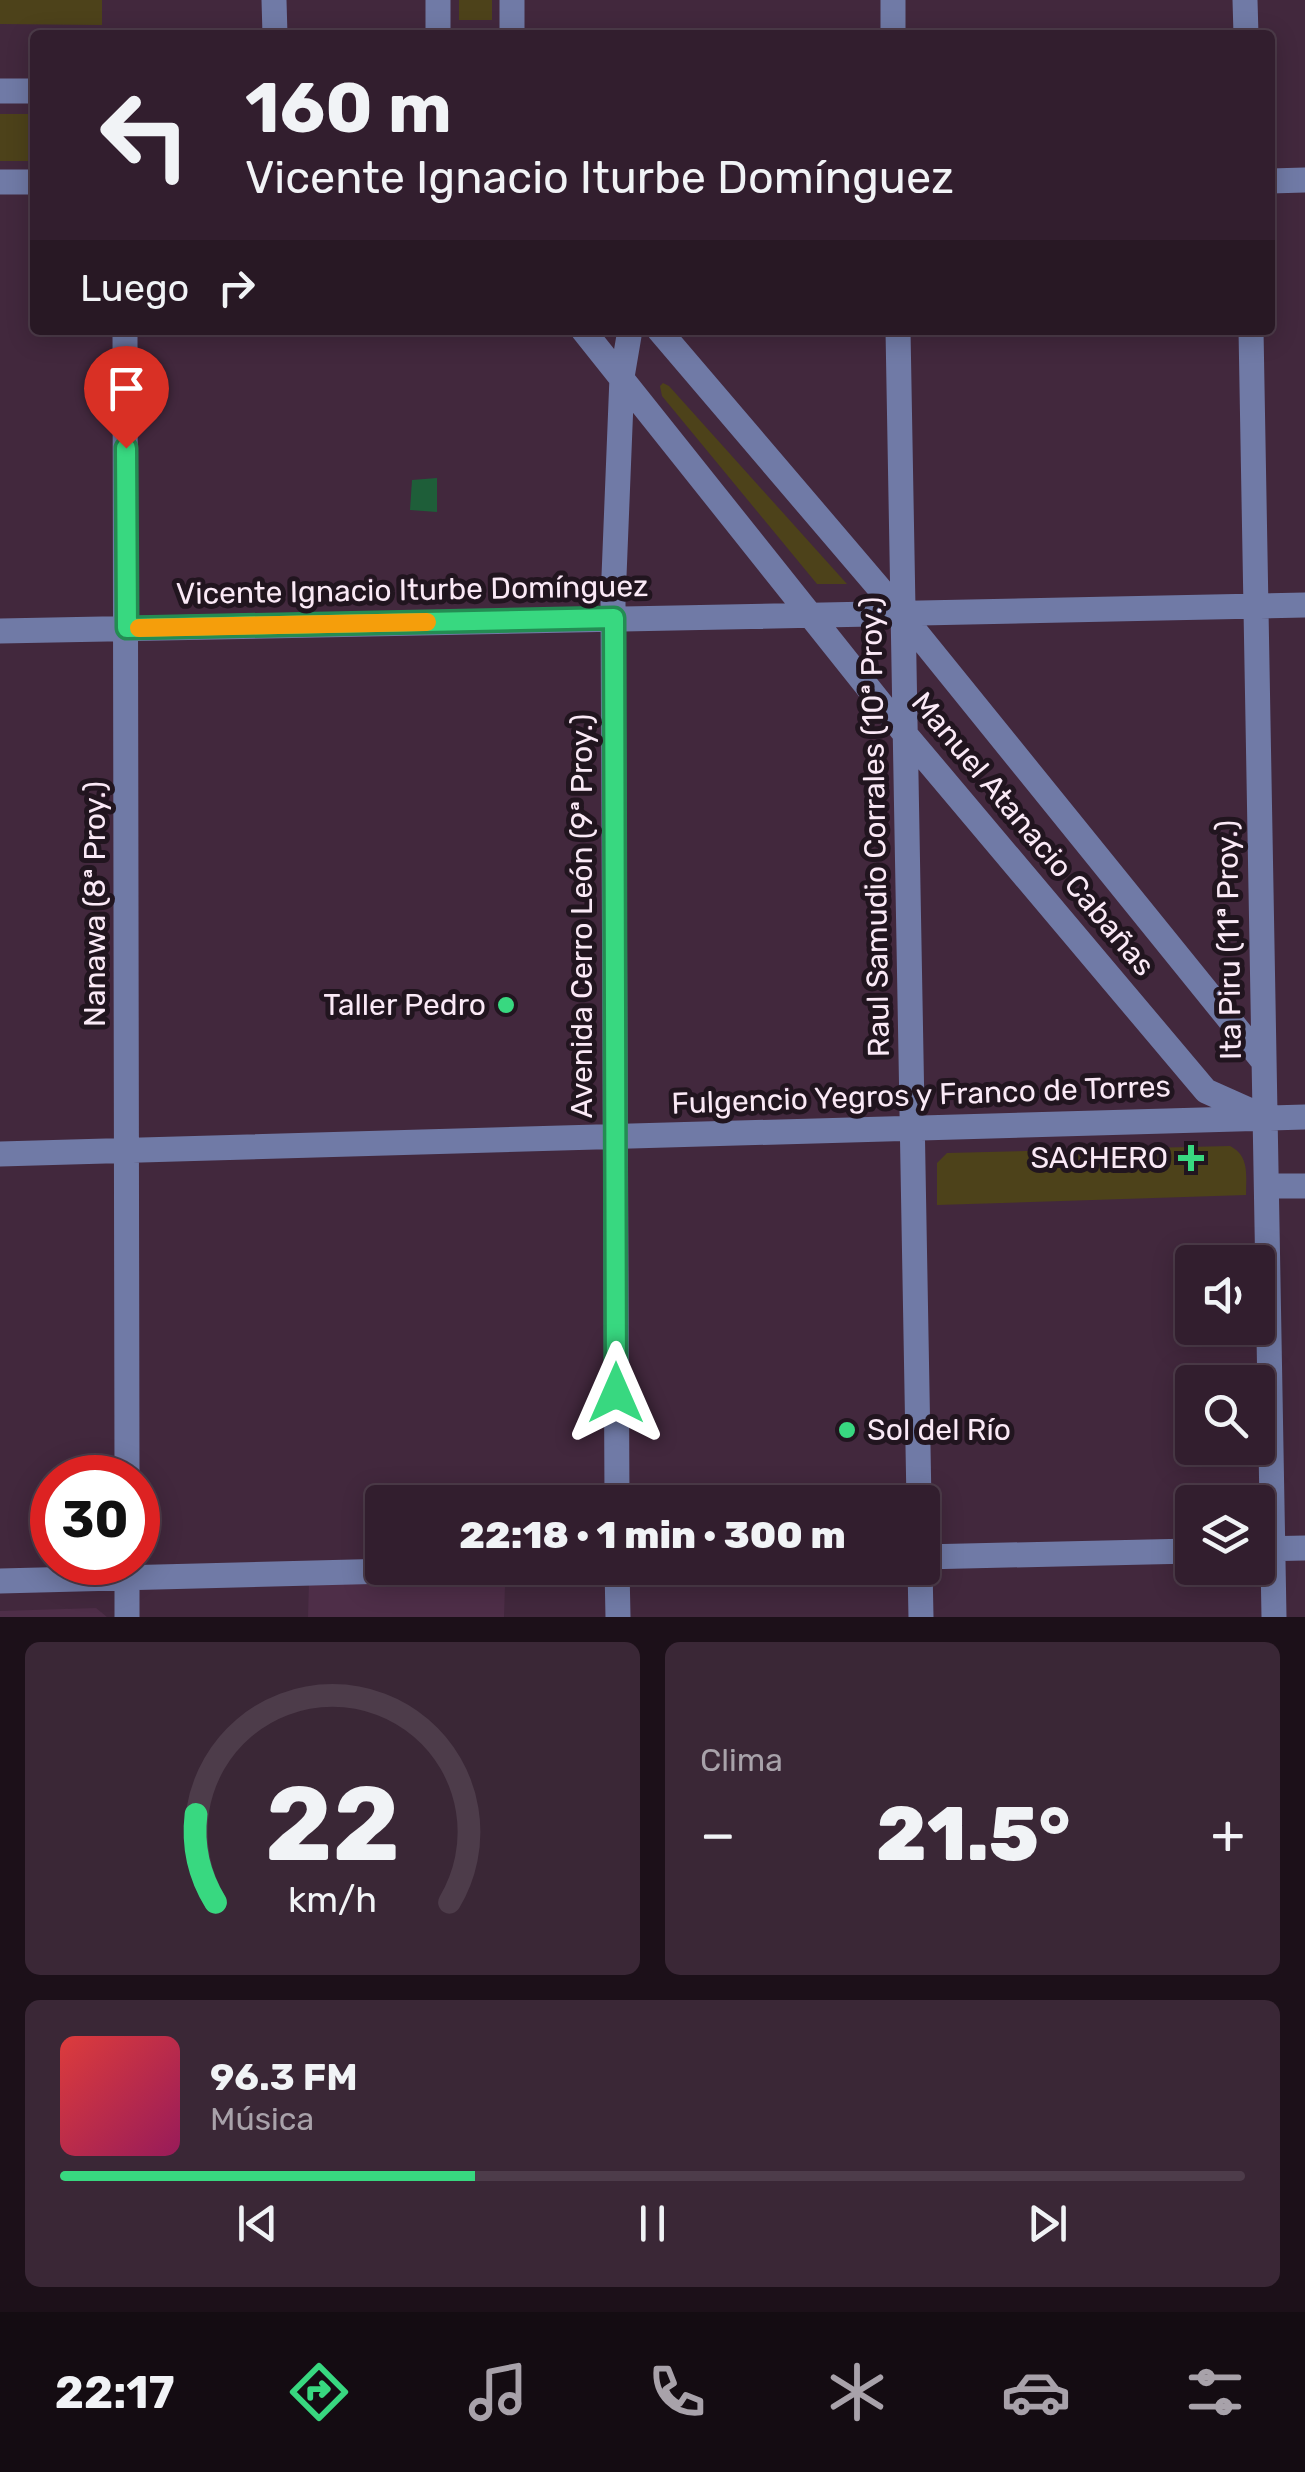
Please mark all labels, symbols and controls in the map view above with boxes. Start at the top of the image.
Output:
text: 160 m [245,67,452,150]
icon: left [80,70,210,200]
text: Vicente Ignacio Iturbe Domínguez [245,151,954,204]
icon: right [209,260,264,315]
text: Luego [80,265,189,311]
pin [84,346,169,449]
icon: arrive [99,361,154,416]
street label: Vicente Ignacio Iturbe Domínguez [175,568,649,612]
street label: Raul Samudio Corrales (10ª Proy.) [853,596,897,1058]
street label: Manuel Atanacio Cabañas [904,685,1162,983]
street label: Avenida Cerro León (9ª Proy.) [564,714,600,1118]
street label: Nanawa (8ª Proy.) [77,781,113,1027]
street label: Ita Piru (11ª Proy.) [1209,820,1249,1060]
place label: Taller Pedro [323,987,486,1023]
marker: Taller Pedro [495,994,517,1016]
street label: Fulgencio Yegros y Franco de Torres [671,1068,1171,1122]
place label: SACHERO [1030,1140,1168,1176]
marker: SACHERO [1178,1145,1204,1171]
map controls [1175,1245,1275,1585]
button: sound [1175,1245,1275,1345]
position arrow [564,1341,668,1445]
button: search [1175,1365,1275,1465]
place label: Sol del Río [867,1412,1011,1448]
marker: Sol del Río [836,1419,858,1441]
speed limit sign: 30 [30,1455,160,1585]
button: layers [1175,1485,1275,1585]
text: 22:18 · 1 min · 300 m [459,1512,846,1558]
text: Clima [700,1741,783,1779]
text: 22 [265,1763,400,1886]
text: 21.5° [876,1790,1070,1879]
text: − [700,1802,736,1867]
text: + [1211,1802,1245,1867]
text: km/h [288,1879,377,1921]
text: 96.3 FM [210,2054,358,2100]
text: Música [210,2100,314,2138]
icon: previous [230,2196,285,2251]
icon: pause [625,2196,680,2251]
icon: next [1020,2196,1075,2251]
icon: directions [284,2357,354,2427]
icon: music [463,2357,533,2427]
icon: phone [642,2357,712,2427]
icon: climate [822,2357,892,2427]
icon: car [1001,2357,1071,2427]
icon: filters [1180,2357,1250,2427]
text: 22:17 [55,2366,174,2419]

